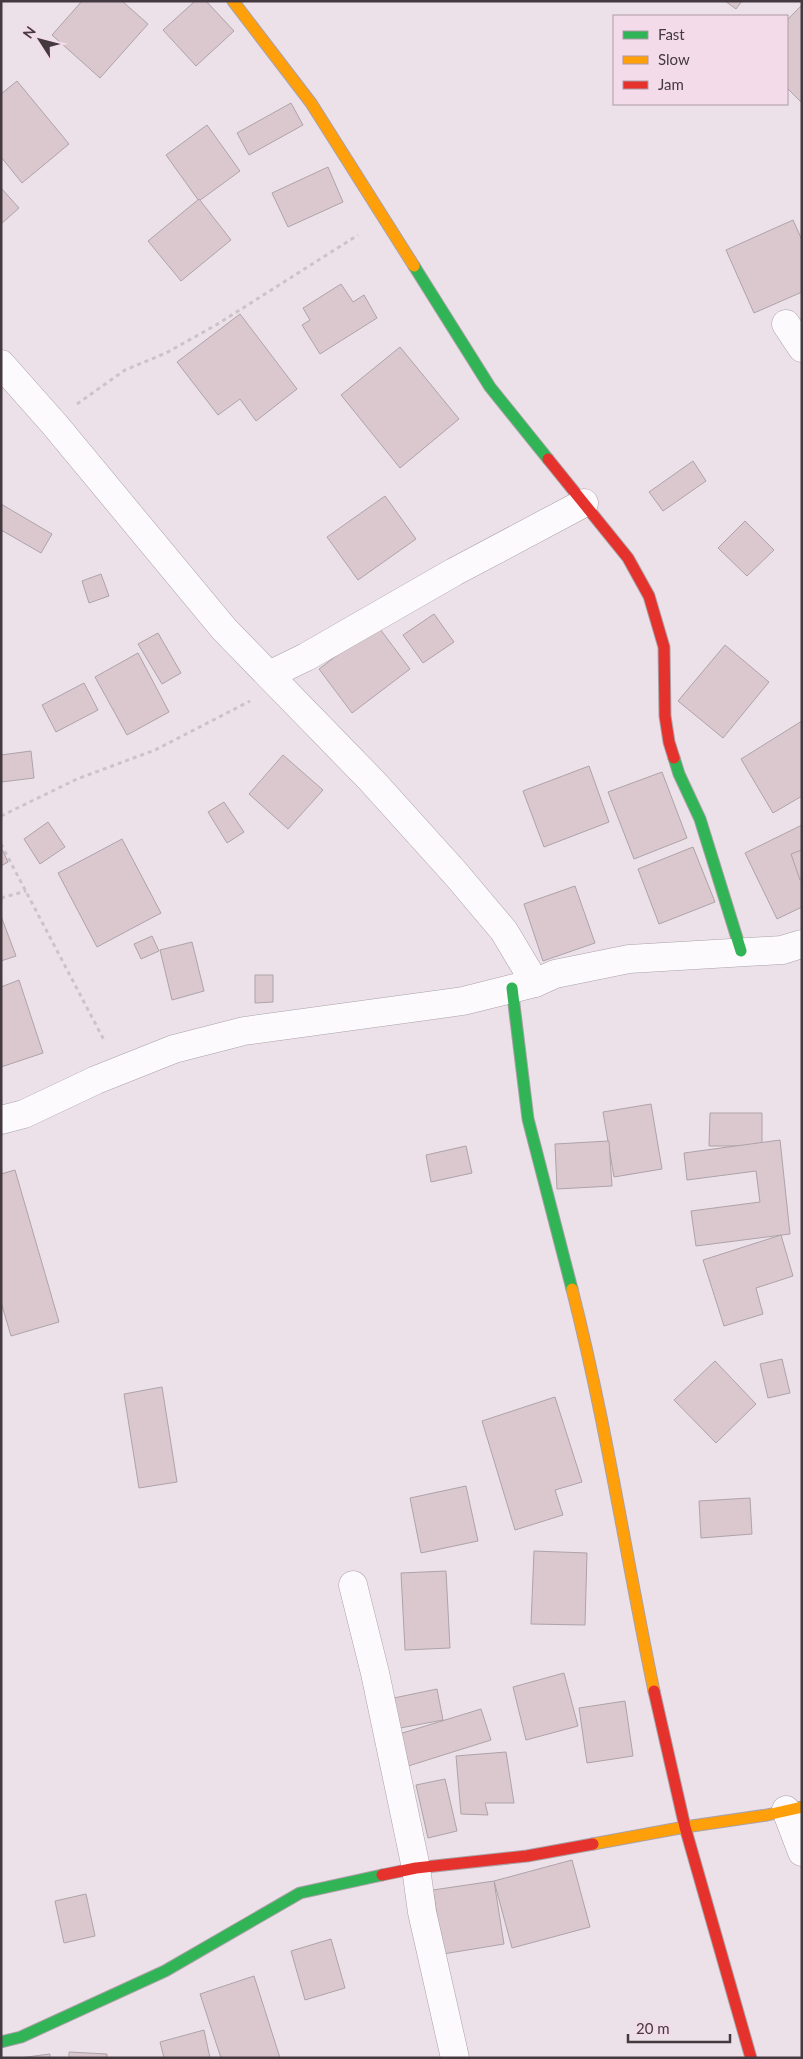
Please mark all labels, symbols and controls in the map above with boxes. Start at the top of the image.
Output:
north arrow [15,15,65,65]
legend [613,15,788,105]
text: N [19,23,39,41]
text: Fast [658,25,685,43]
text: Slow [658,50,690,68]
text: Jam [658,75,684,93]
scale bar [628,2012,730,2044]
text: 20 m [636,2019,670,2037]

